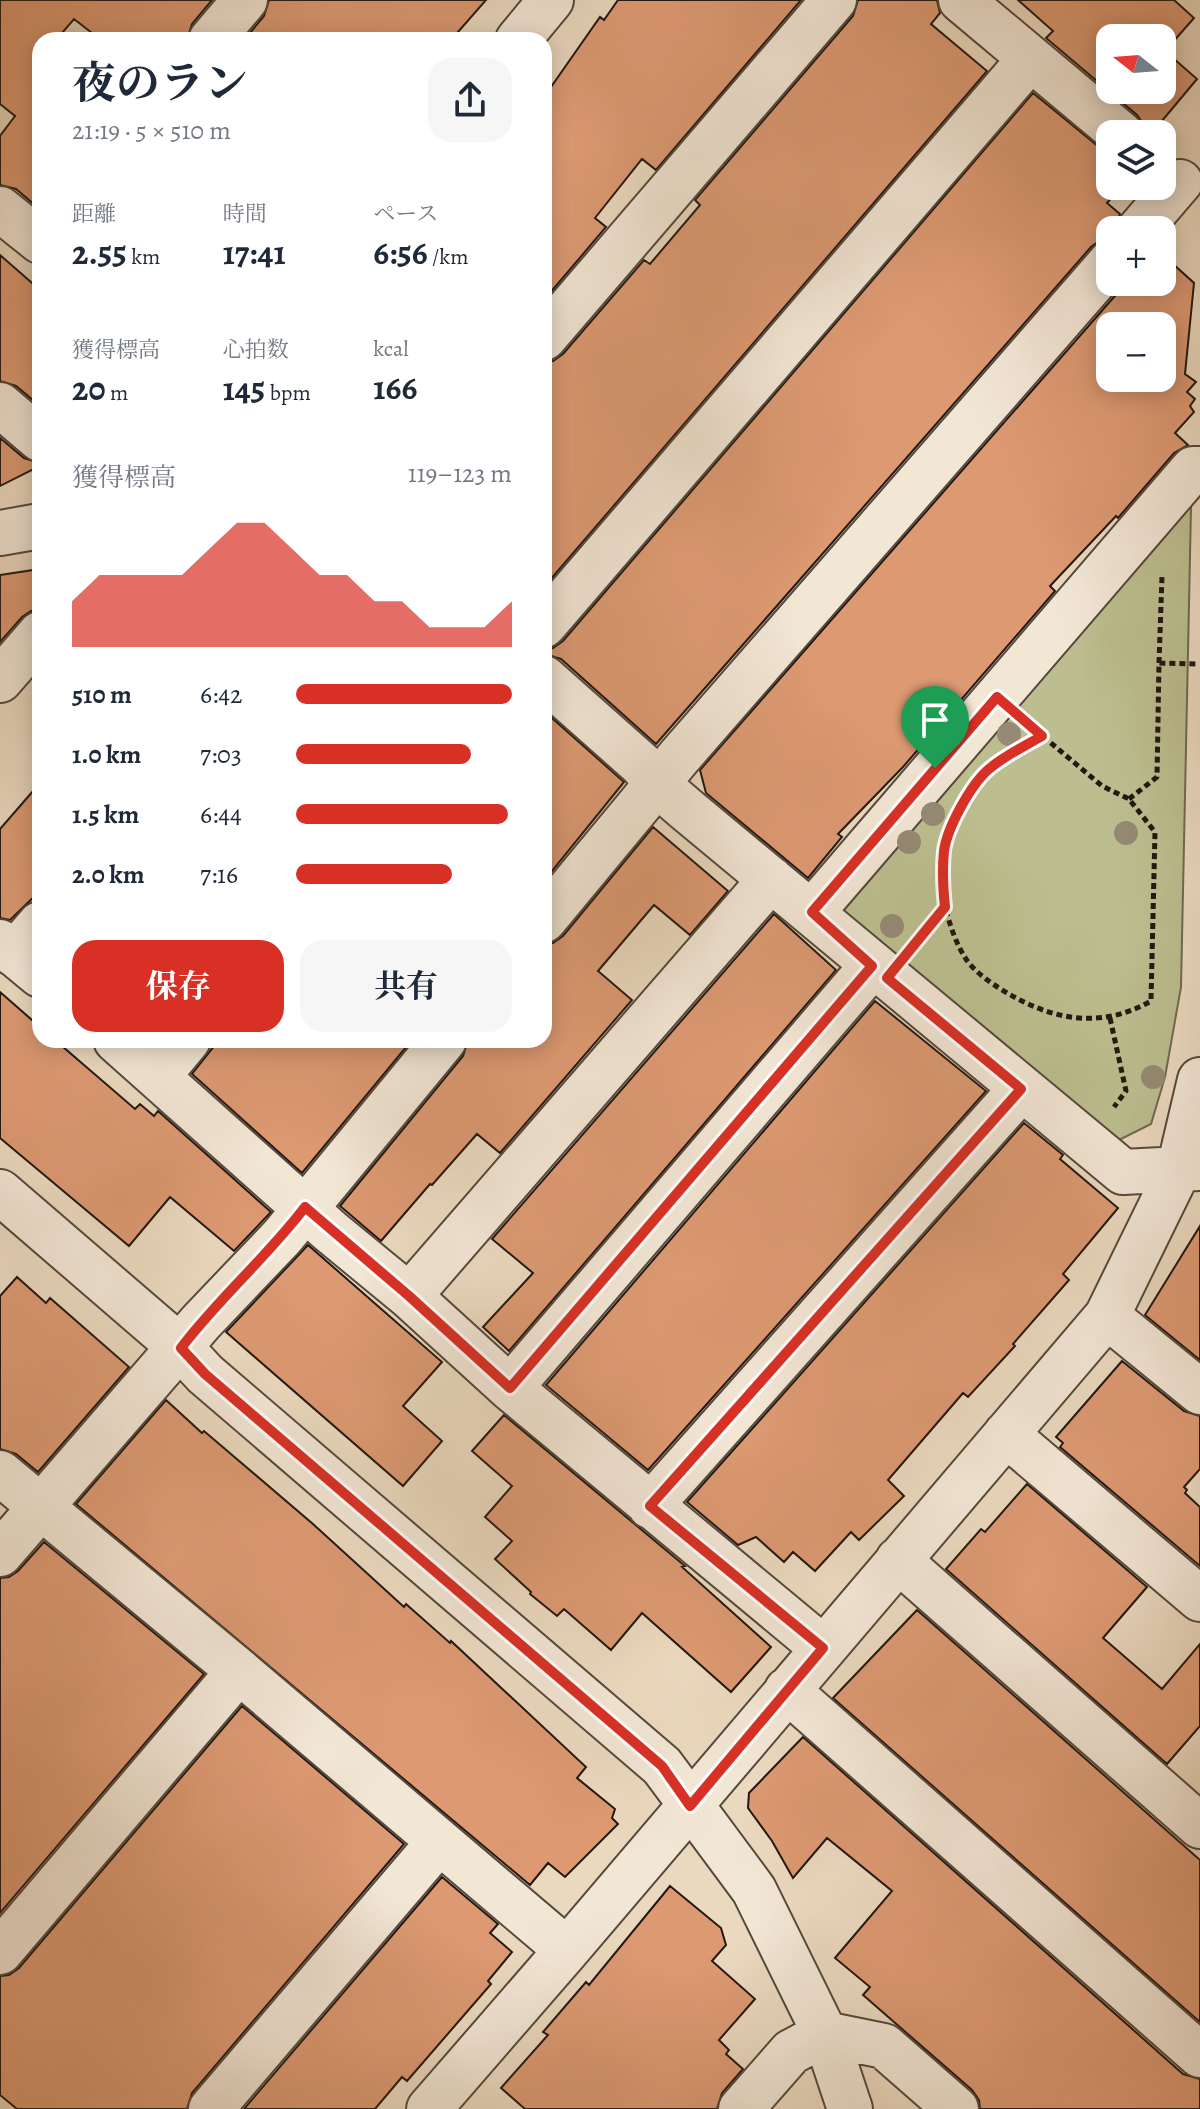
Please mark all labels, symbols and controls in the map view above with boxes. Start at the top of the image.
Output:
north arrow [1096,24,1176,104]
map controls [1096,24,1176,392]
text: 夜のラン [72,53,248,113]
button: share [428,58,512,142]
text: 21:19 · 5 × 510 m [72,113,231,148]
button: layers [1096,120,1176,200]
text: 距離 [72,199,116,229]
text: 時間 [223,199,267,229]
text: ペース [373,199,438,229]
button: + [1096,216,1176,296]
text: 2.55 [72,229,127,276]
text: 17:41 [223,229,286,276]
text: 6:56 [373,229,428,276]
text: km [127,242,160,272]
text: /km [428,242,469,272]
button: − [1096,312,1176,392]
text: kcal [373,334,409,364]
text: 獲得標高 [72,335,160,365]
text: 心拍数 [223,335,289,365]
text: 166 [373,364,417,411]
text: 20 [72,365,106,412]
text: 145 [223,365,265,412]
text: m [106,378,128,408]
text: bpm [265,378,311,408]
text: 119–123 m [408,456,512,491]
text: 獲得標高 [72,460,176,495]
text: 510 m [72,677,132,712]
text: 6:42 [200,677,242,712]
pin [901,686,969,768]
icon: arrive [913,698,957,742]
text: 1.0 km [72,737,141,772]
text: 7:03 [200,737,242,772]
text: 1.5 km [72,797,139,832]
text: 6:44 [200,797,242,832]
text: 2.0 km [72,857,145,892]
text: 7:16 [200,857,238,892]
button: 保存 [72,940,284,1032]
button: 共有 [300,940,512,1032]

